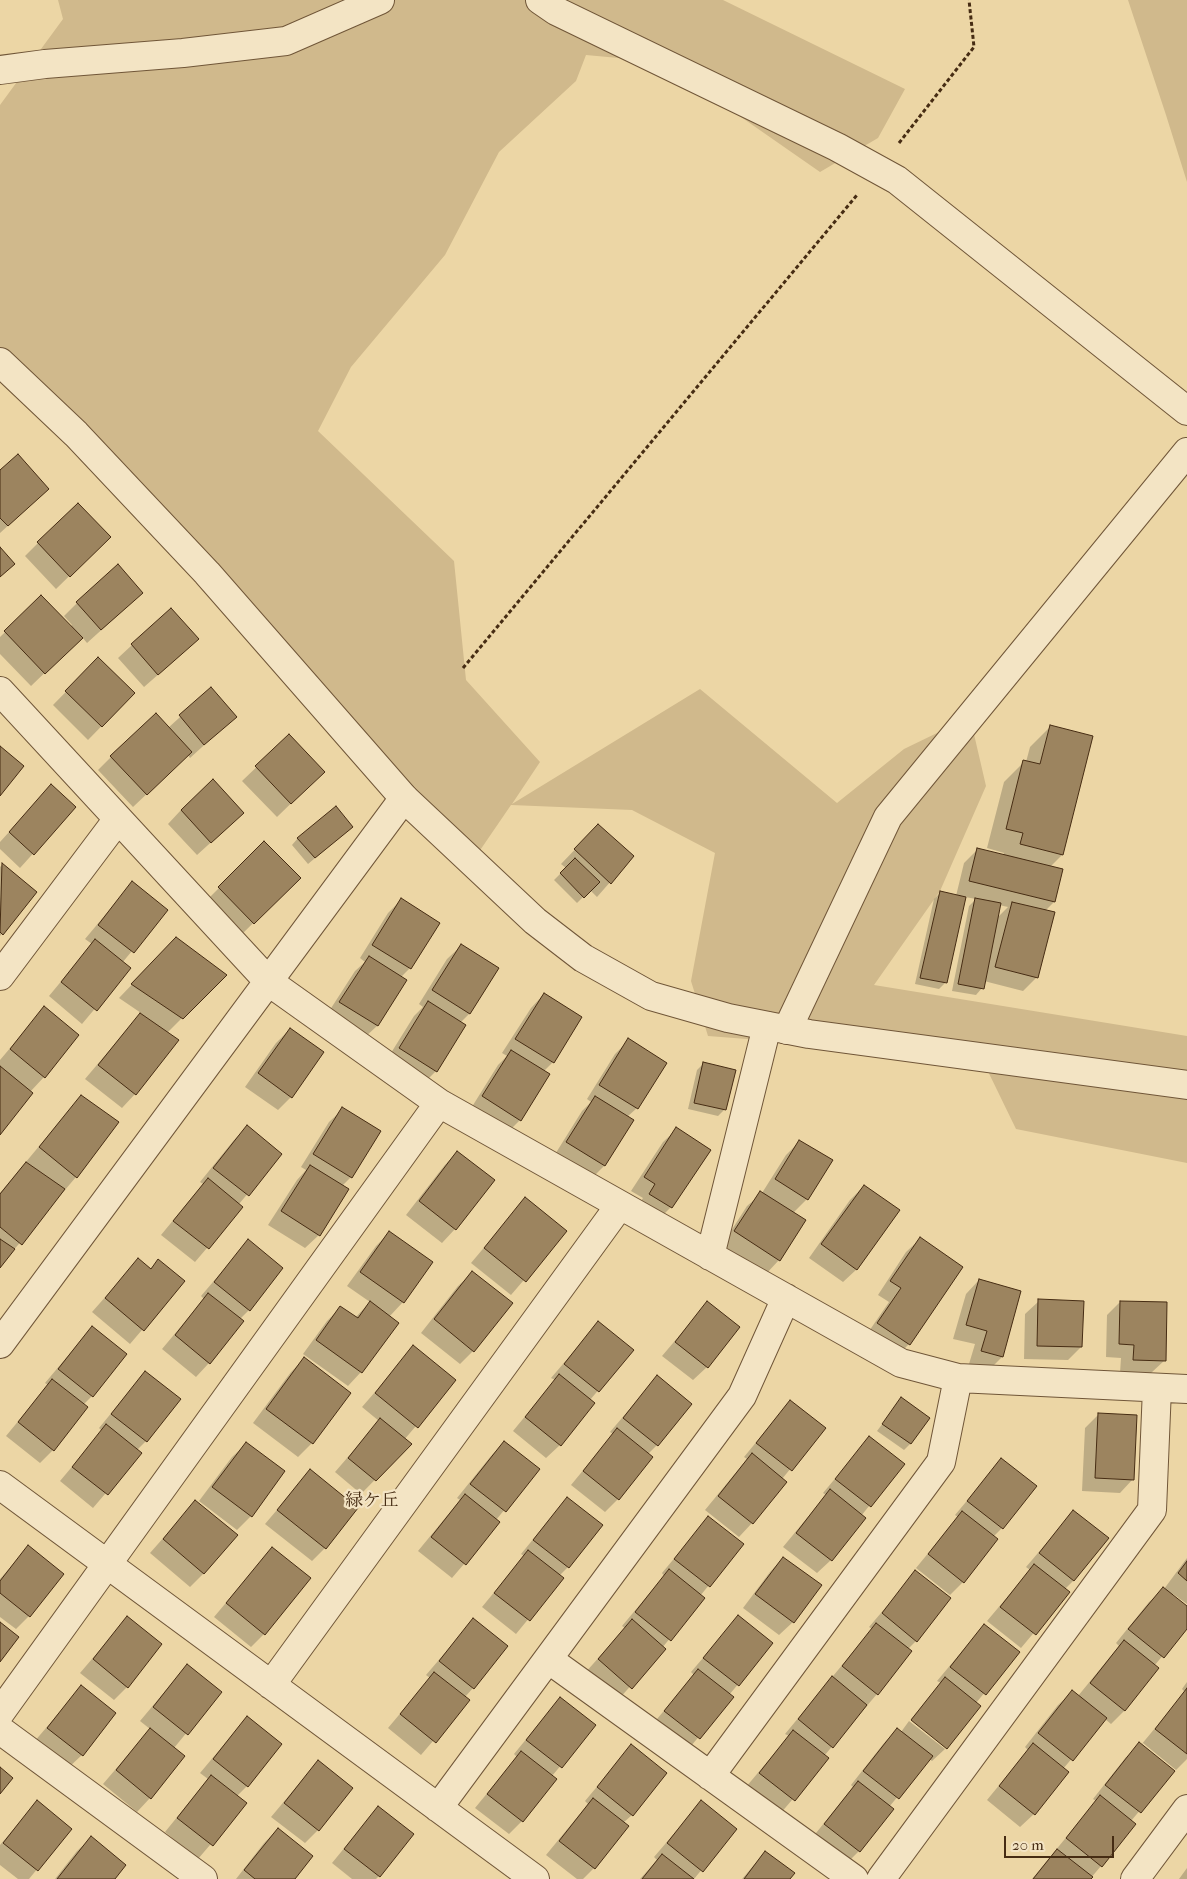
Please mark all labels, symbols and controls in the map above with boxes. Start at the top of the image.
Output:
district label: 緑ケ丘 [345,1491,399,1513]
scale bar [1007,1826,1117,1858]
text: 20 m [1012,1836,1044,1854]

